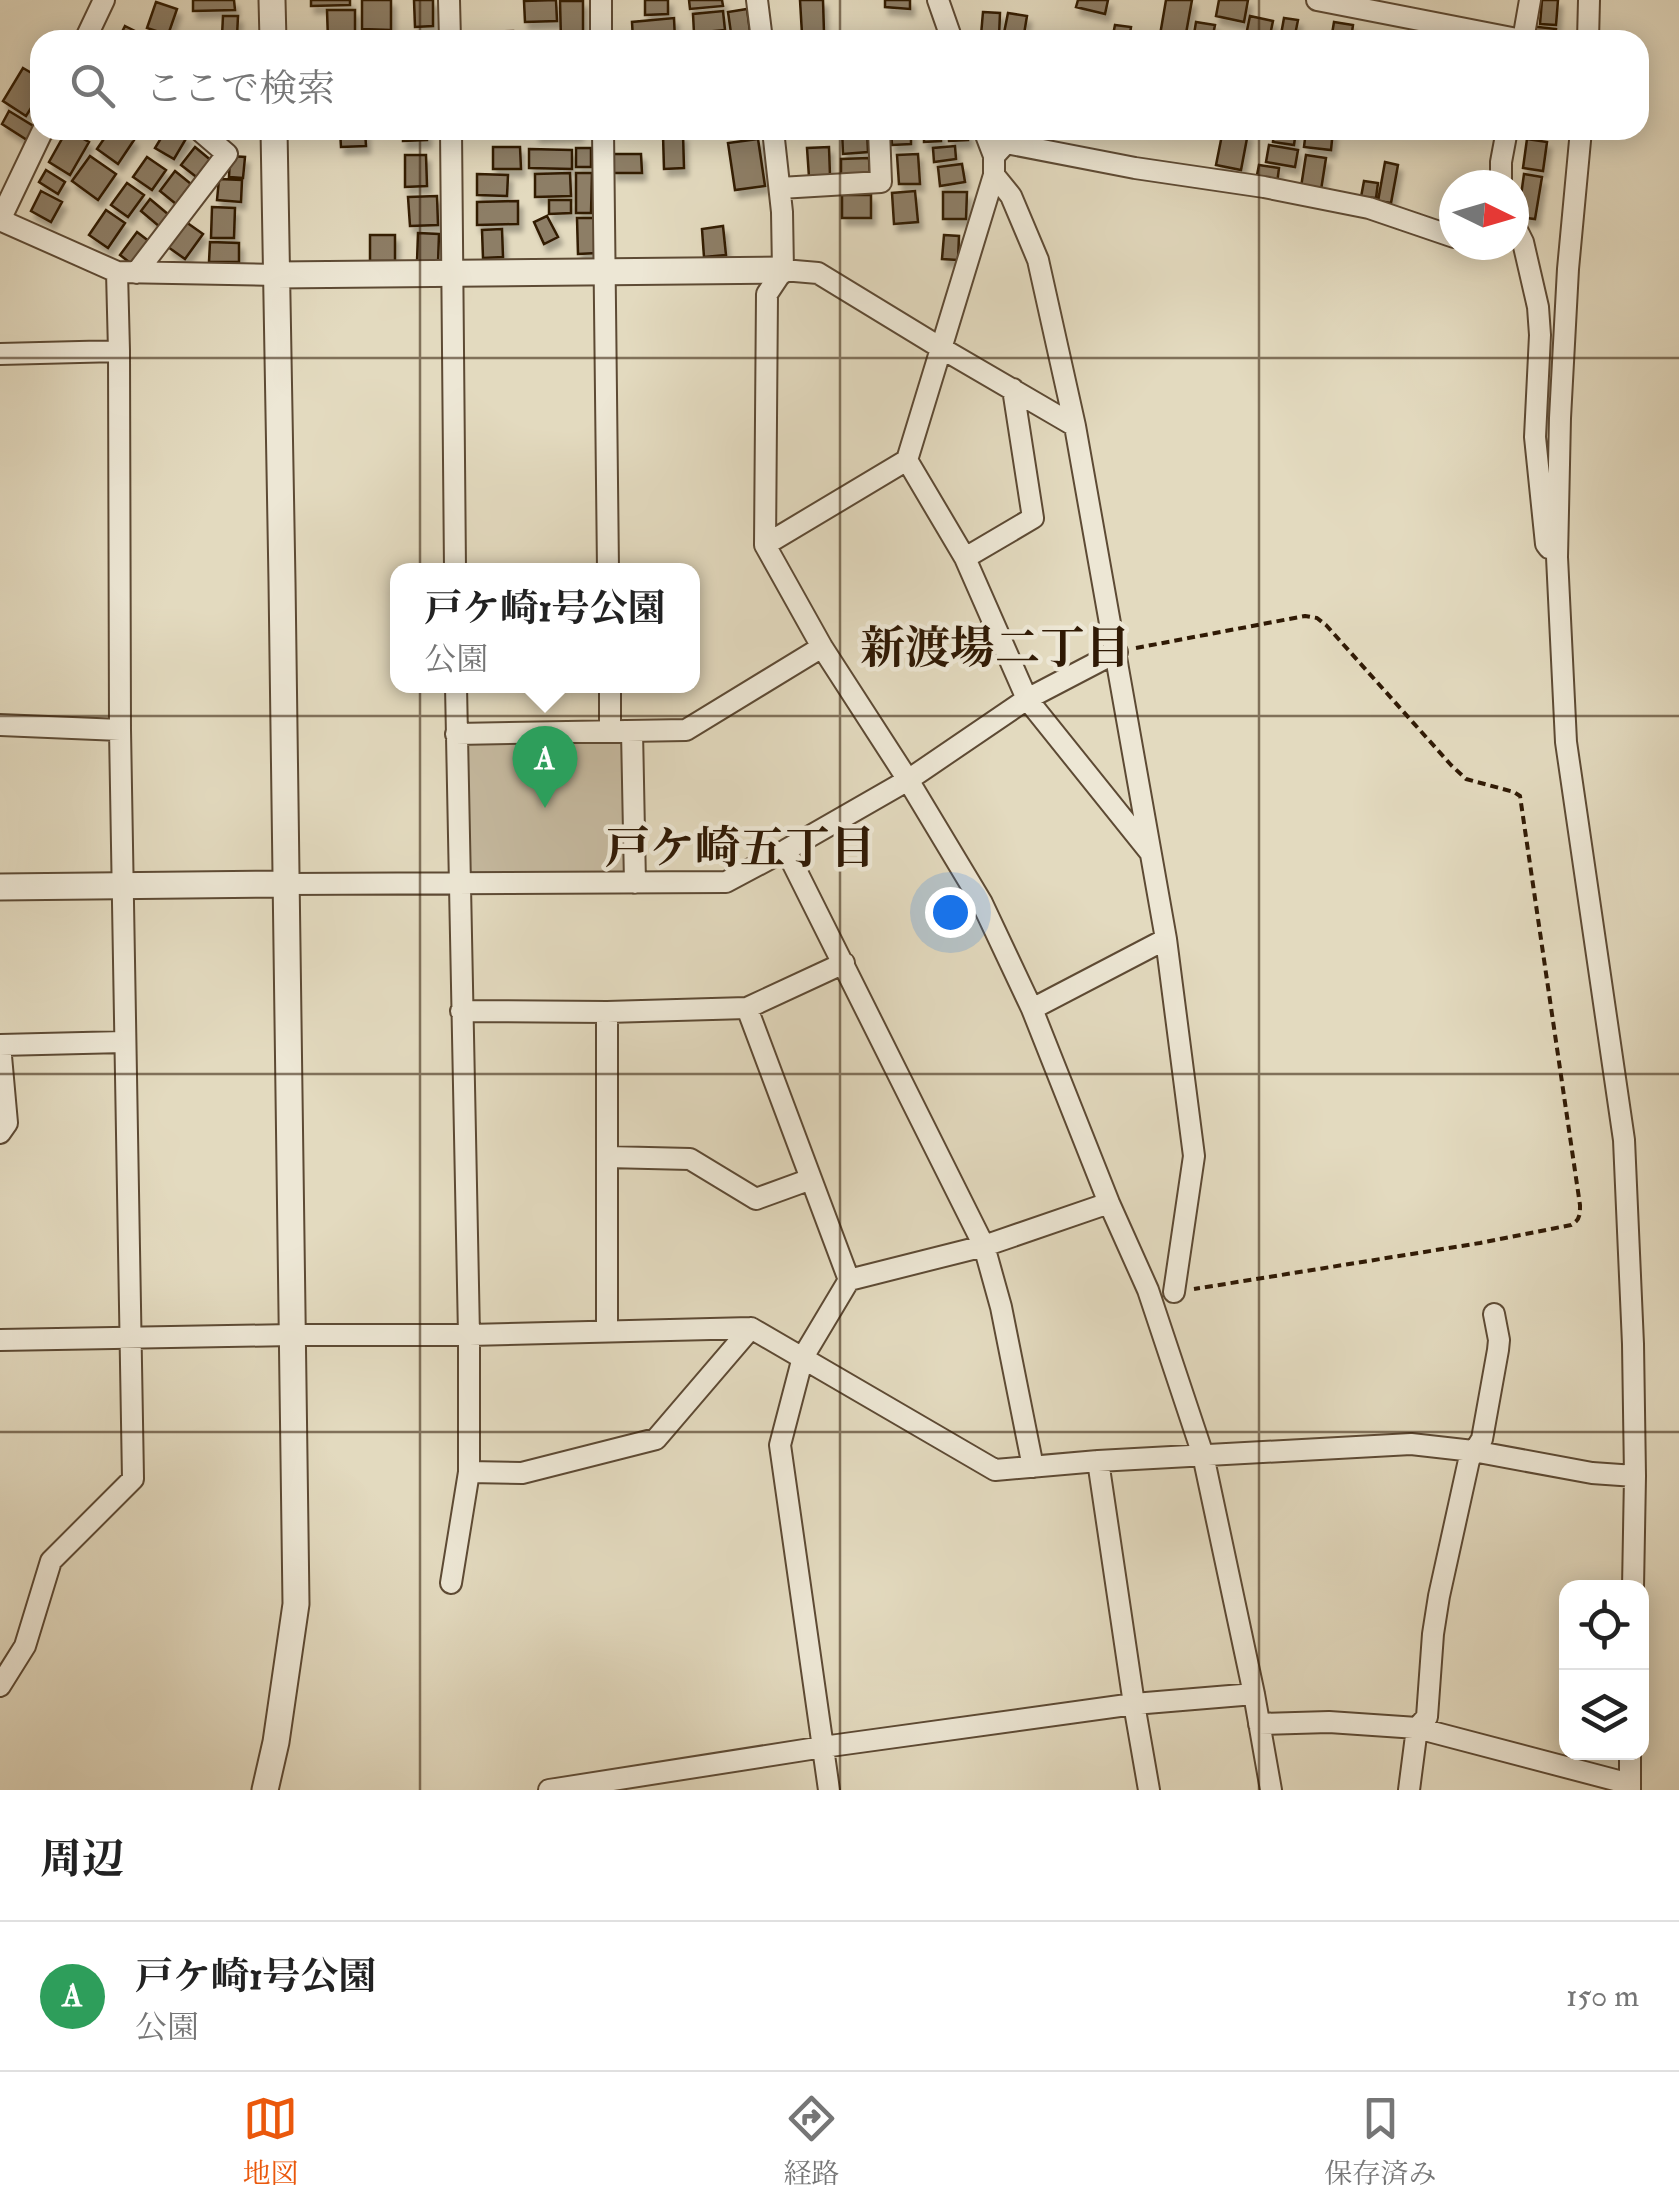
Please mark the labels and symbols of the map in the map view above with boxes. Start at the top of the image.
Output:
north arrow [1439,170,1529,260]
district label: 新渡場二丁目 [860,621,1130,677]
pin: A [512,726,578,808]
district label: 戸ケ崎五丁目 [605,821,875,877]
your location [925,887,976,938]

